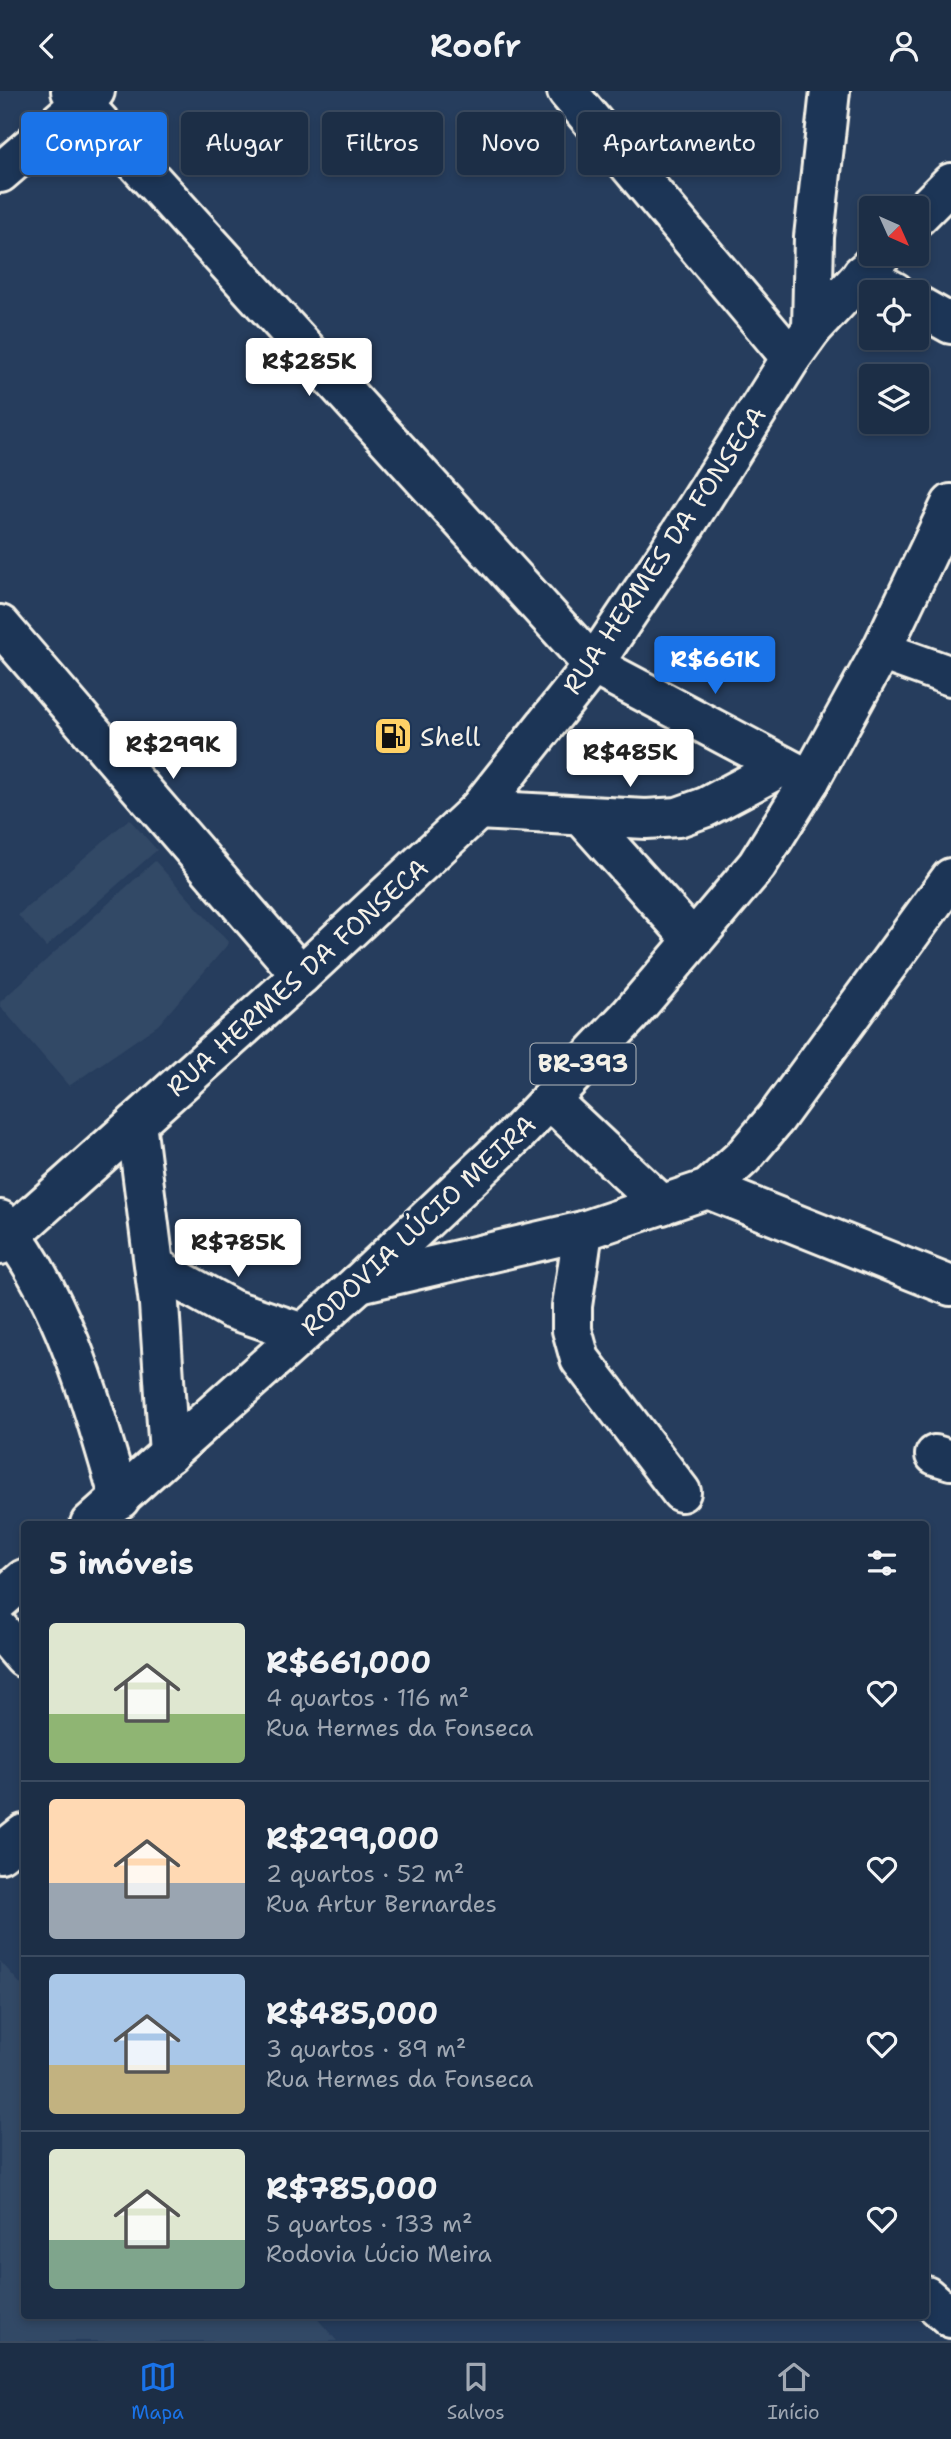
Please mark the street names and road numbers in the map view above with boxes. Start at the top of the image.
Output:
street label: RUA HERMES DA FONSECA [554,399,774,701]
street label: RUA HERMES DA FONSECA [159,850,435,1104]
road number: BR-393 [530,1044,636,1084]
street label: RODOVIA LÚCIO MEIRA [293,1107,543,1343]

